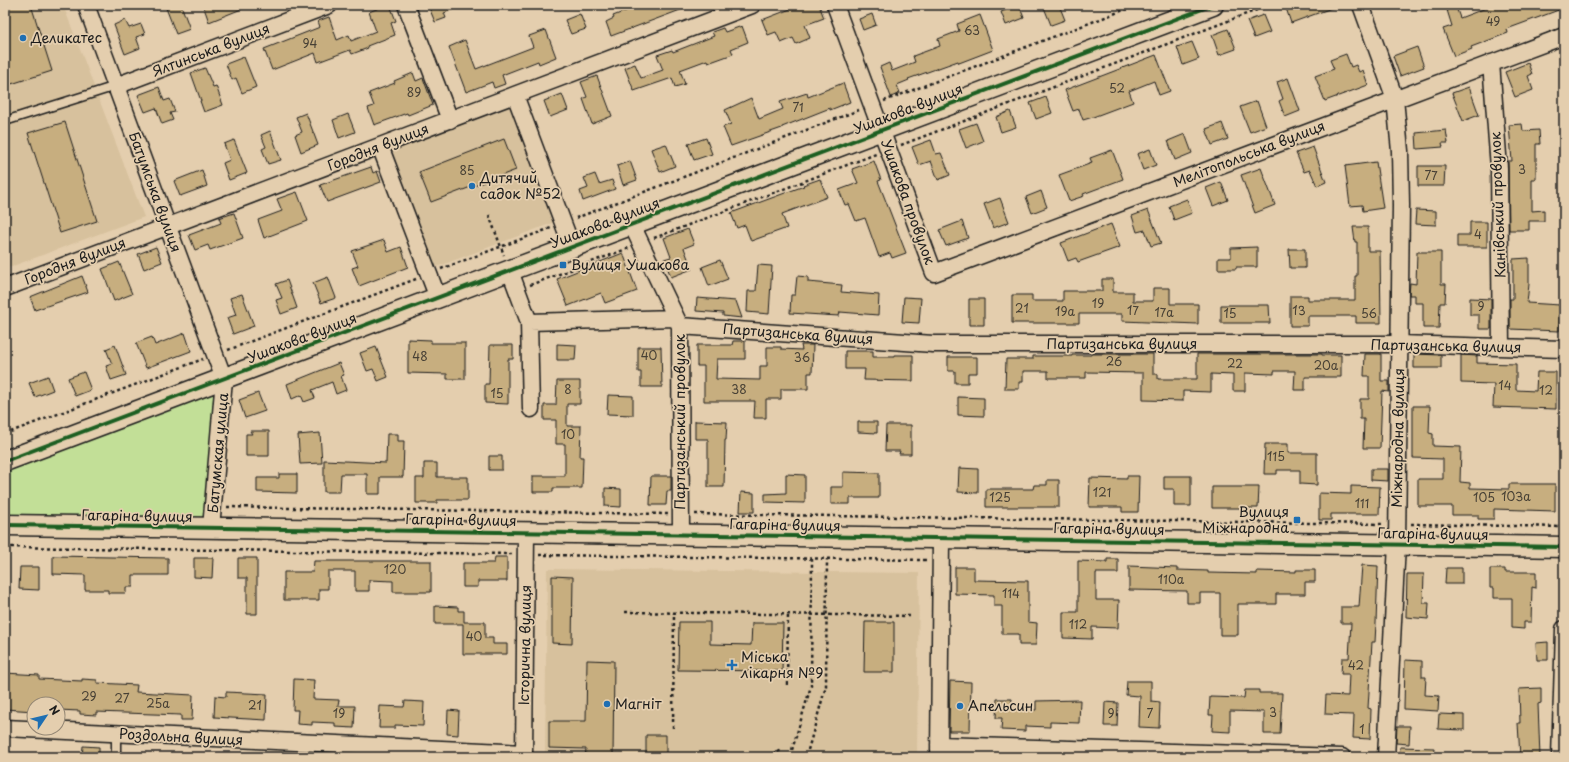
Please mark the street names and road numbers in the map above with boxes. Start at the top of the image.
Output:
street label: Ялтинська вулиця [149,17,273,82]
street label: Ушакова вулиця [850,78,966,139]
street label: Мелітопольська вулиця [1170,115,1328,192]
street label: Городня вулиця [324,117,432,176]
street label: Батумська вулиця [124,129,187,255]
street label: Канівський провулок [1484,131,1511,279]
street label: Ушакова провулок [876,136,941,268]
street label: Ушакова вулиця [547,192,663,253]
street label: Городня вулиця [21,231,129,290]
street label: Ушакова вулиця [244,307,360,368]
street label: Партизанська вулиця [722,318,874,349]
street label: Партизанська вулиця [1047,333,1197,354]
street label: Партизанський провулок [669,334,690,510]
street label: Партизанська вулиця [1370,334,1522,357]
street label: Міжнародна вулиця [1386,368,1409,508]
street label: Батумская улица [202,392,233,514]
street label: Гагаріна вулиця [81,504,193,527]
street label: Гагаріна вулиця [405,508,517,531]
street label: Гагаріна вулиця [729,513,841,536]
street label: Гагаріна вулиця [1053,517,1165,540]
street label: Гагаріна вулиця [1377,522,1489,545]
street label: Історична вулиця [513,585,536,705]
street label: Роздольна вулиця [118,723,244,750]

